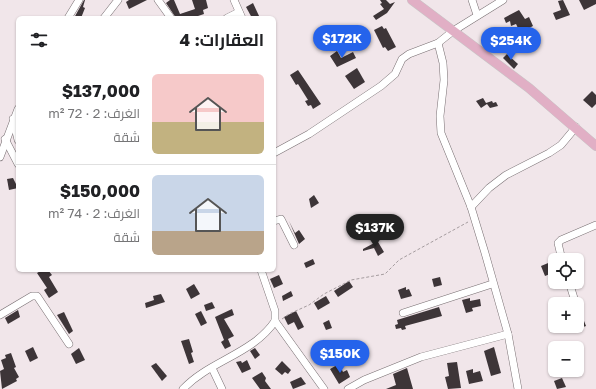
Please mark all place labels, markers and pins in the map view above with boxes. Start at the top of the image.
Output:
pin: $172K [314,25,370,59]
pin: $254K [483,27,539,61]
pin: $137K [347,214,403,248]
pin: $150K [312,340,368,374]

